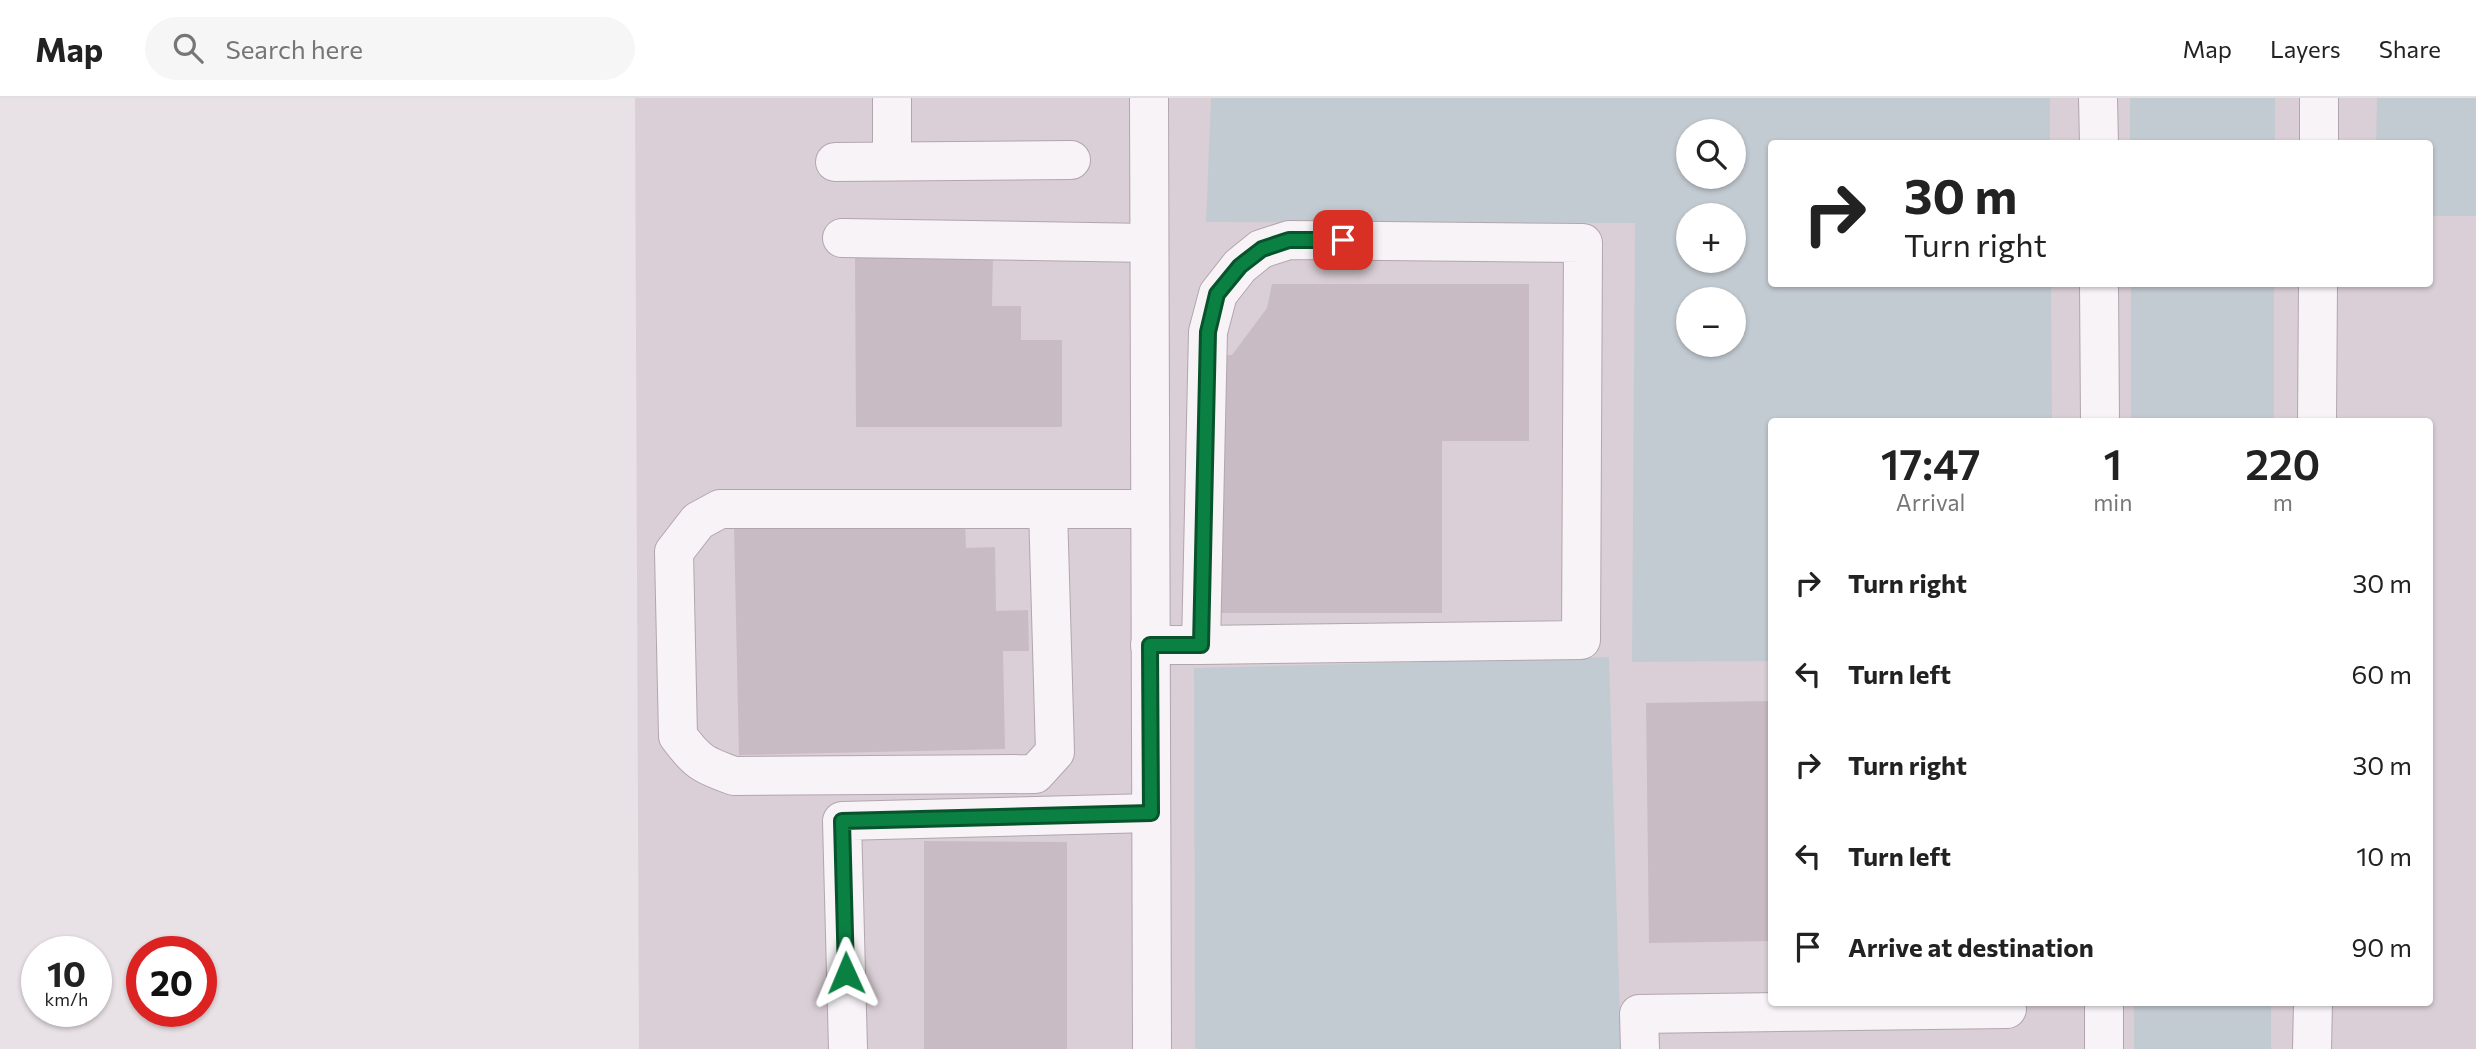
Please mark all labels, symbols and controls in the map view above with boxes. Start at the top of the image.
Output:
search box [145,17,635,80]
text: Map [35,28,103,69]
icon: search [169,29,207,67]
text: Search here [225,33,363,64]
text: Map [2183,34,2232,63]
text: Layers [2270,34,2341,63]
text: Share [2379,34,2441,63]
map controls [1676,119,1746,357]
button: search [1676,119,1746,189]
text: 30 m [1904,164,2017,224]
icon: right [1789,168,1880,259]
button: + [1676,203,1746,273]
pin [1313,210,1373,270]
icon: arrive [1324,221,1362,259]
text: Turn right [1904,224,2047,264]
button: − [1676,287,1746,357]
text: 17:47 [1881,437,1980,489]
text: 1 [2104,437,2122,489]
text: 220 [2245,437,2320,489]
text: Arrival [1896,488,1965,516]
text: min [2093,488,2132,516]
text: m [2273,488,2293,516]
icon: right [1789,564,1827,602]
text: Turn right [1848,567,1967,598]
text: 30 m [2353,567,2412,598]
icon: left [1789,655,1827,693]
text: Turn left [1848,658,1951,689]
text: 60 m [2352,658,2412,689]
icon: right [1789,746,1827,784]
text: Turn right [1848,749,1967,780]
text: 30 m [2353,749,2412,780]
icon: left [1789,837,1827,875]
text: Turn left [1848,840,1951,871]
text: 10 m [2356,840,2412,871]
icon: arrive [1789,928,1827,966]
text: Arrive at destination [1848,931,2094,962]
text: 90 m [2352,931,2412,962]
speed limit sign: 20 [126,936,217,1027]
position arrow [809,936,883,1010]
text: 10 [47,951,86,994]
text: km/h [45,988,88,1010]

